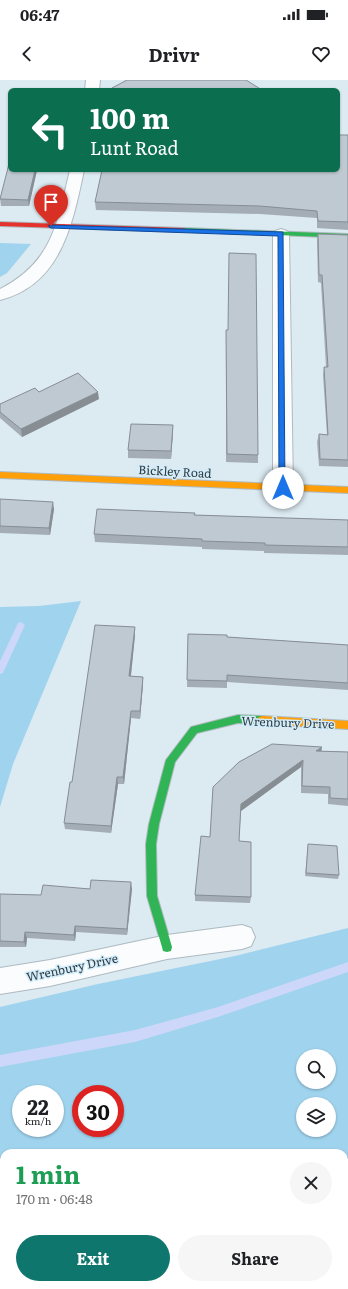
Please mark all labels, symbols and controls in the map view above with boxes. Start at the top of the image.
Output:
text: 06:47 [20,3,59,26]
text: Drivr [149,41,199,68]
icon: back [16,43,38,65]
icon: heart [310,43,332,65]
text: 100 m [90,96,170,138]
icon: left [24,104,76,156]
text: Lunt Road [90,134,178,161]
pin [34,185,68,226]
icon: arrive [40,191,62,213]
street label: Bickley Road [138,460,213,482]
position arrow [262,467,304,509]
street label: Wrenbury Drive [241,711,335,733]
street label: Wrenbury Drive [25,949,119,985]
map controls [296,1049,336,1137]
button: search [296,1049,336,1089]
speed limit sign: 30 [72,1085,124,1137]
text: 22 [27,1091,49,1121]
button: layers [296,1097,336,1137]
text: km/h [25,1113,51,1128]
text: 1 min [16,1156,80,1191]
button: close [290,1162,332,1204]
text: 170 m · 06:48 [16,1189,93,1208]
button: Exit [16,1235,170,1281]
button: Share [178,1235,332,1281]

